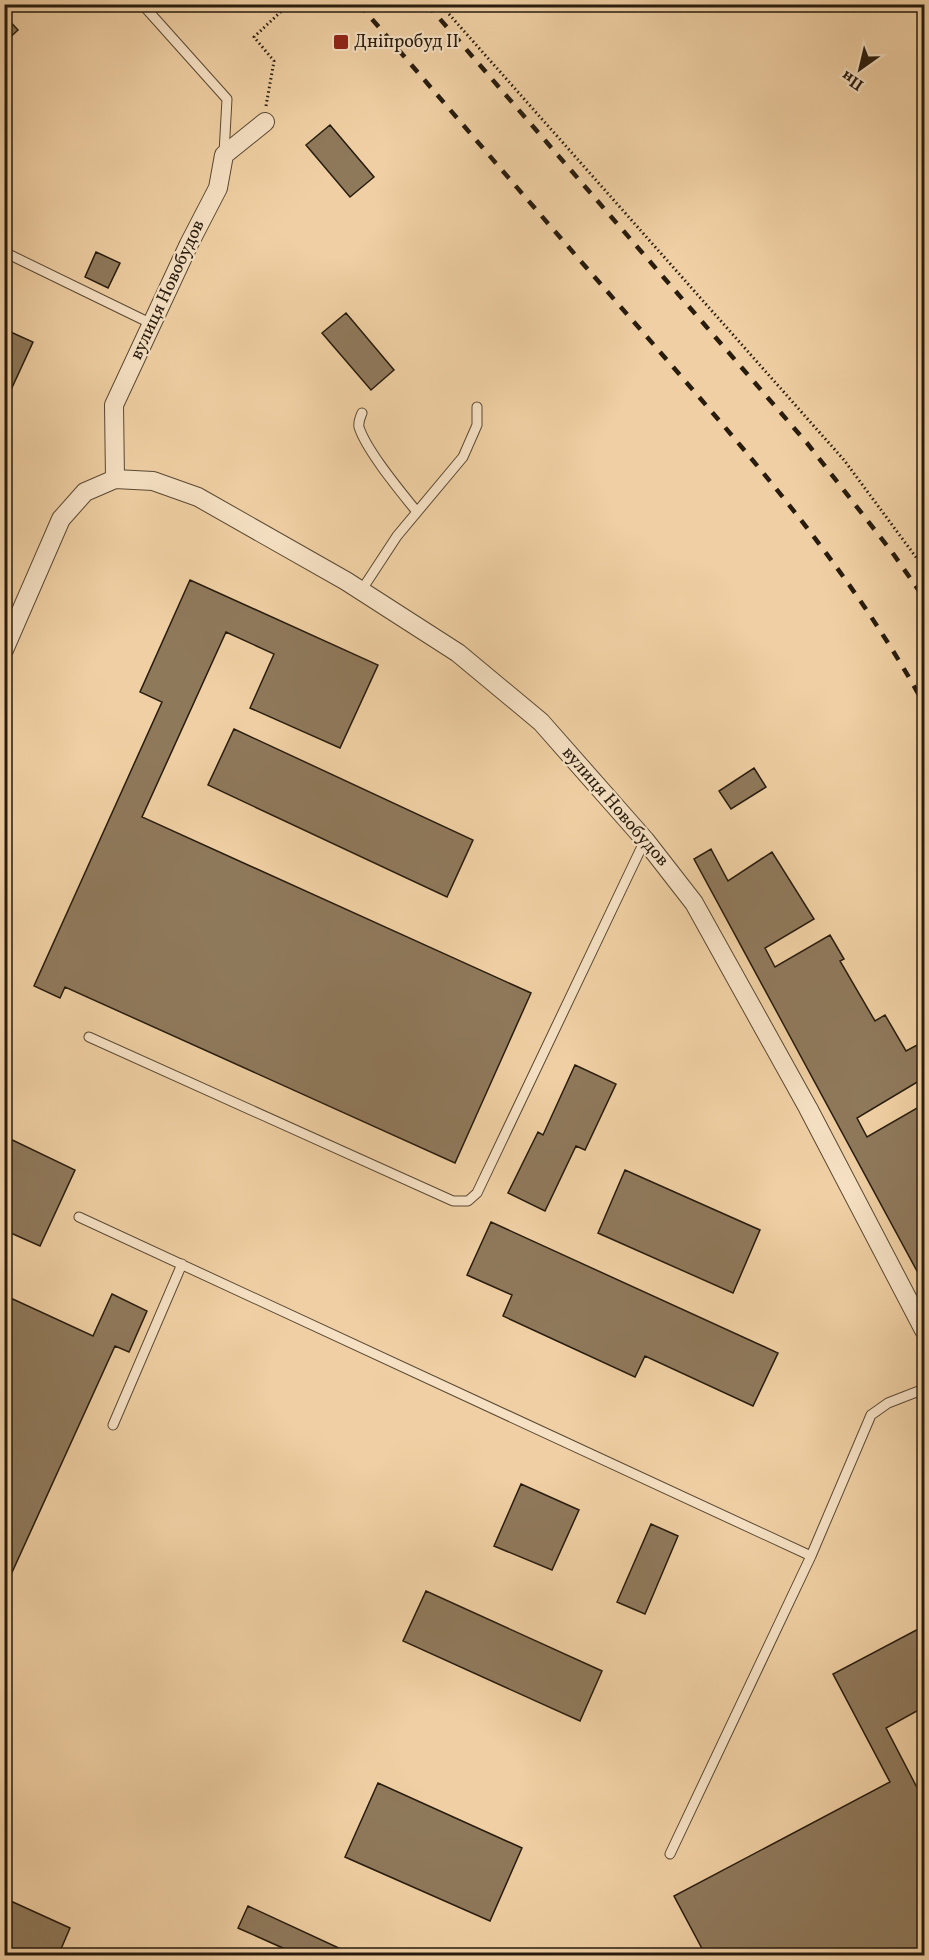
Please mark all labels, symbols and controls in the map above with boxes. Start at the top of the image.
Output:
place label: Дніпробуд ІІ [354,30,459,55]
marker: Дніпробуд ІІ [332,33,350,51]
north arrow [830,39,890,99]
text: Пн [837,64,868,95]
street label: вулиця Новобудов [125,216,211,364]
street label: вулиця Новобудов [556,742,674,872]

